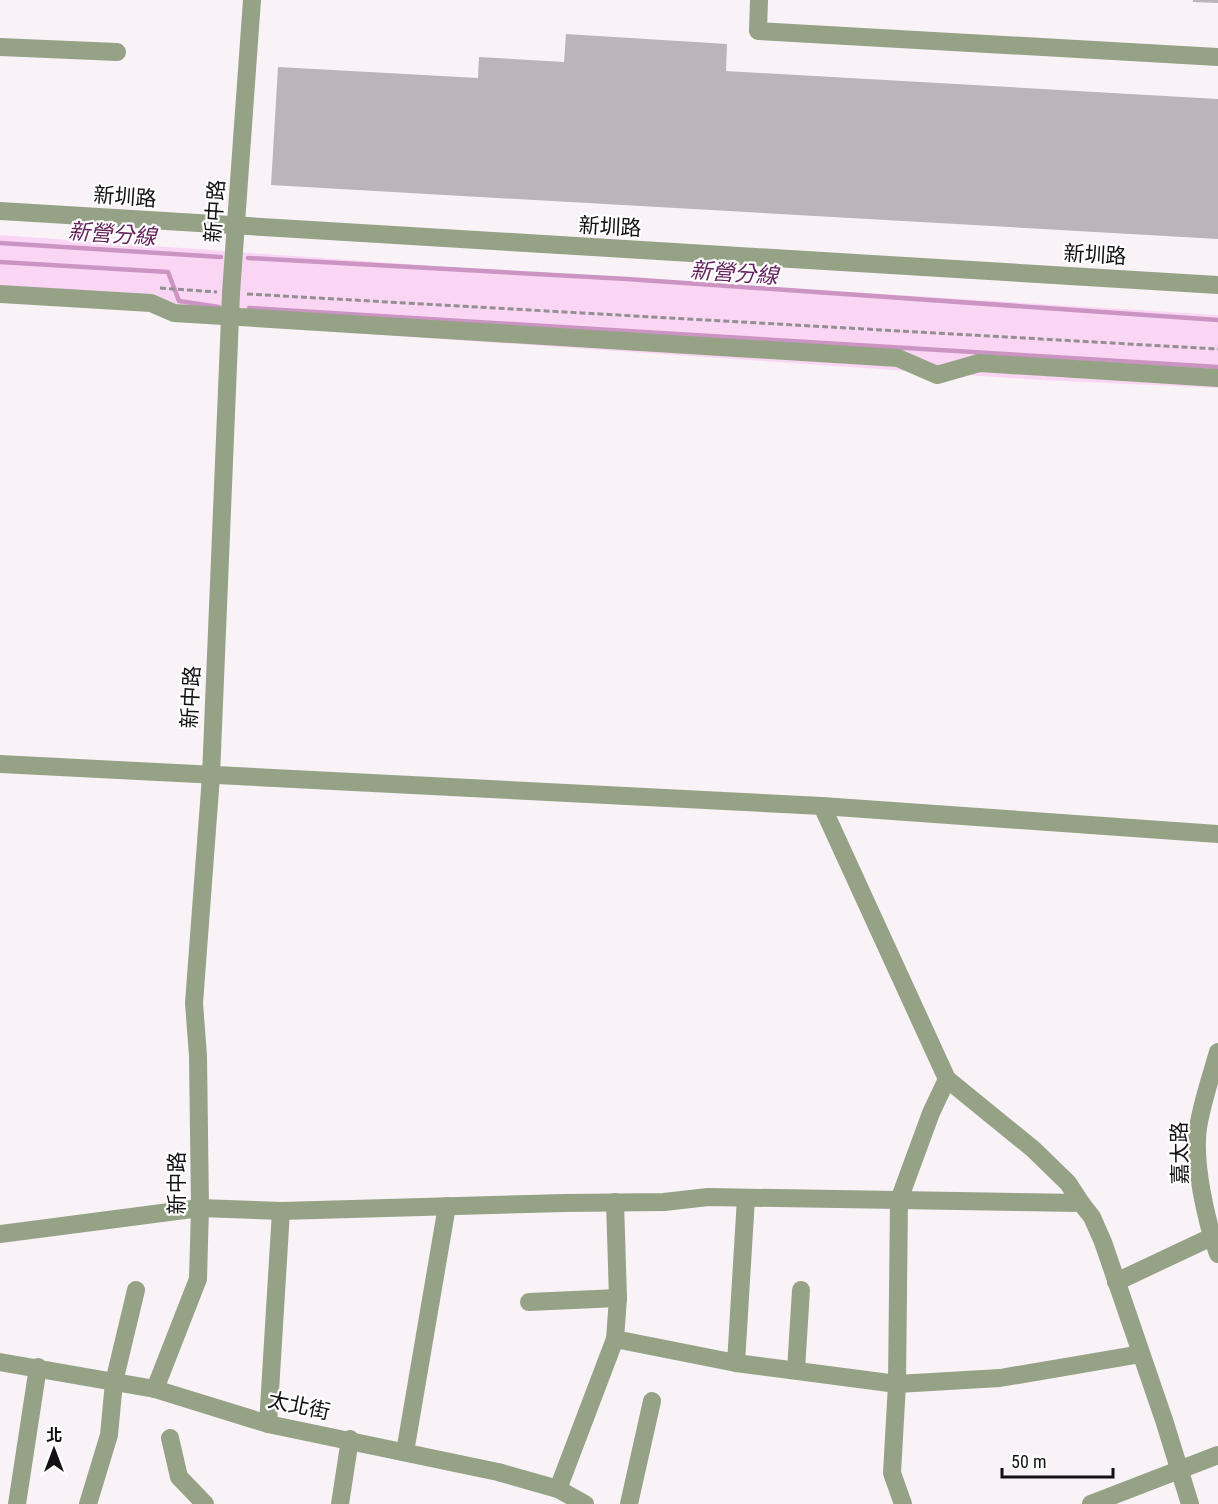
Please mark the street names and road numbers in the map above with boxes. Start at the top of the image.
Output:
street label: 新中路 [201,179,229,243]
street label: 新圳路 [93,183,157,211]
street label: 新圳路 [578,213,642,241]
street label: 新圳路 [1063,241,1127,269]
street label: 新中路 [177,665,205,729]
street label: 嘉太路 [1167,1121,1193,1185]
street label: 新中路 [165,1152,189,1215]
street label: 太北街 [266,1388,332,1424]

